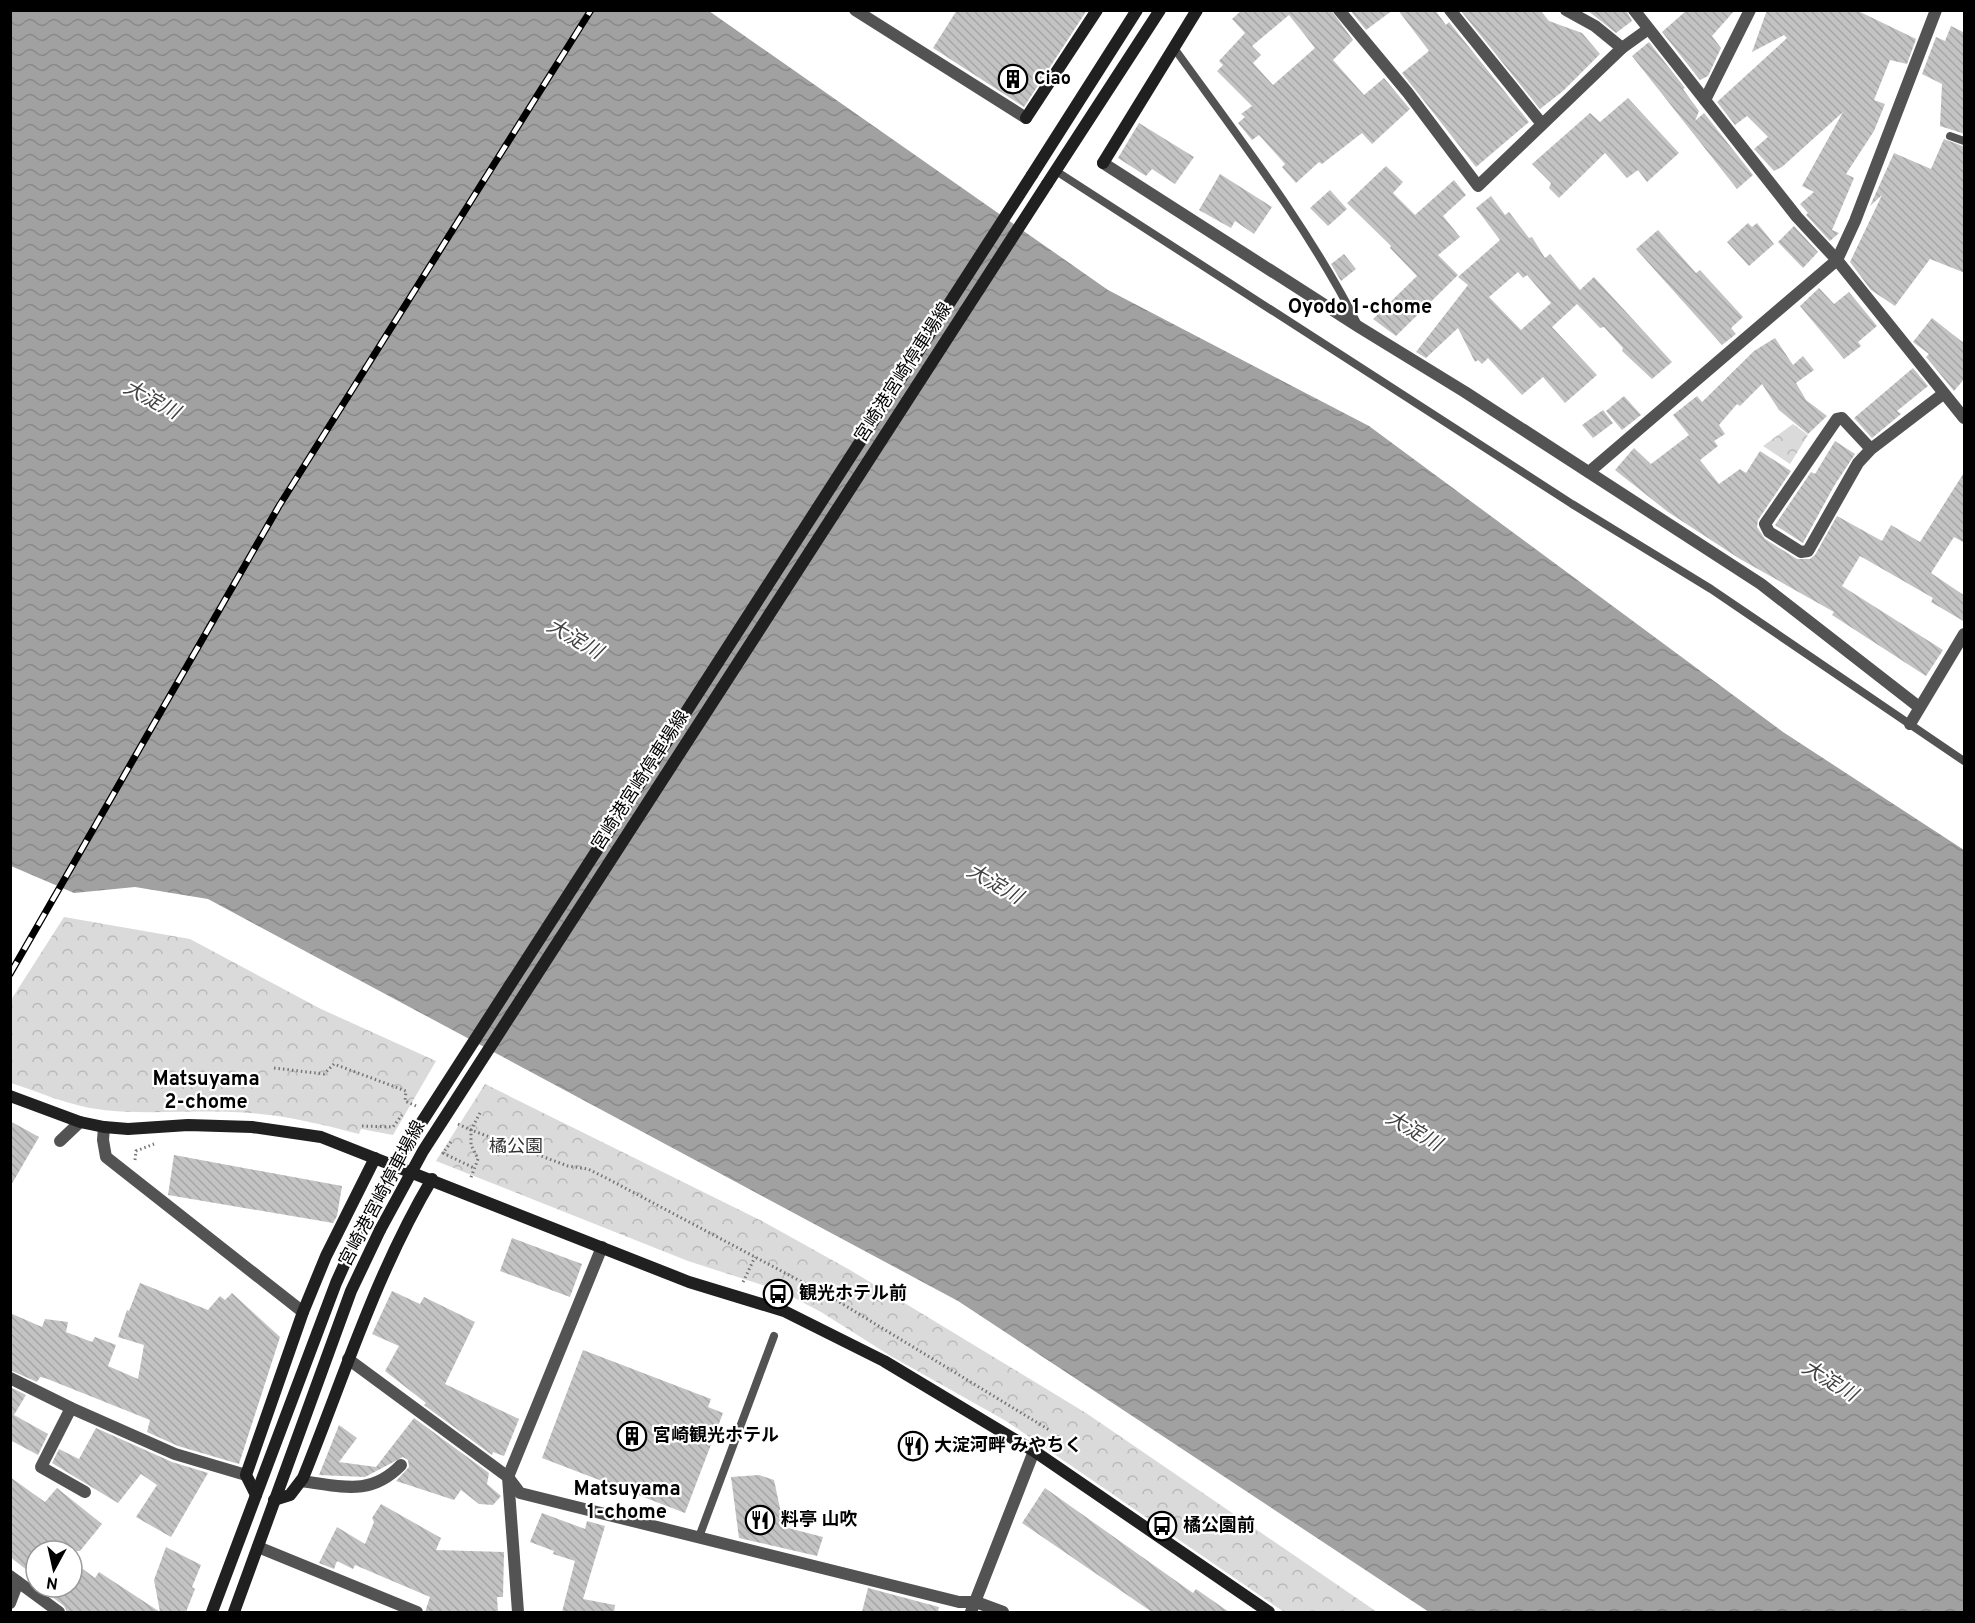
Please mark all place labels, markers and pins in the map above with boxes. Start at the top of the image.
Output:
building icon: Ciao [997,63,1029,95]
place label: Ciao [1034,68,1071,91]
bus stop icon: 観光ホテル前 [762,1278,794,1310]
place label: 観光ホテル前 [799,1283,907,1306]
building icon: 宮崎観光ホテル [616,1420,648,1452]
place label: 宮崎観光ホテル [653,1425,779,1448]
restaurant icon: 大淀河畔 みやちく [897,1430,929,1462]
place label: 大淀河畔 みやちく [934,1435,1083,1458]
restaurant icon: 料亭 山吹 [744,1504,776,1536]
place label: 料亭 山吹 [781,1509,858,1532]
bus stop icon: 橘公園前 [1146,1510,1178,1542]
place label: 橘公園前 [1183,1515,1255,1538]

